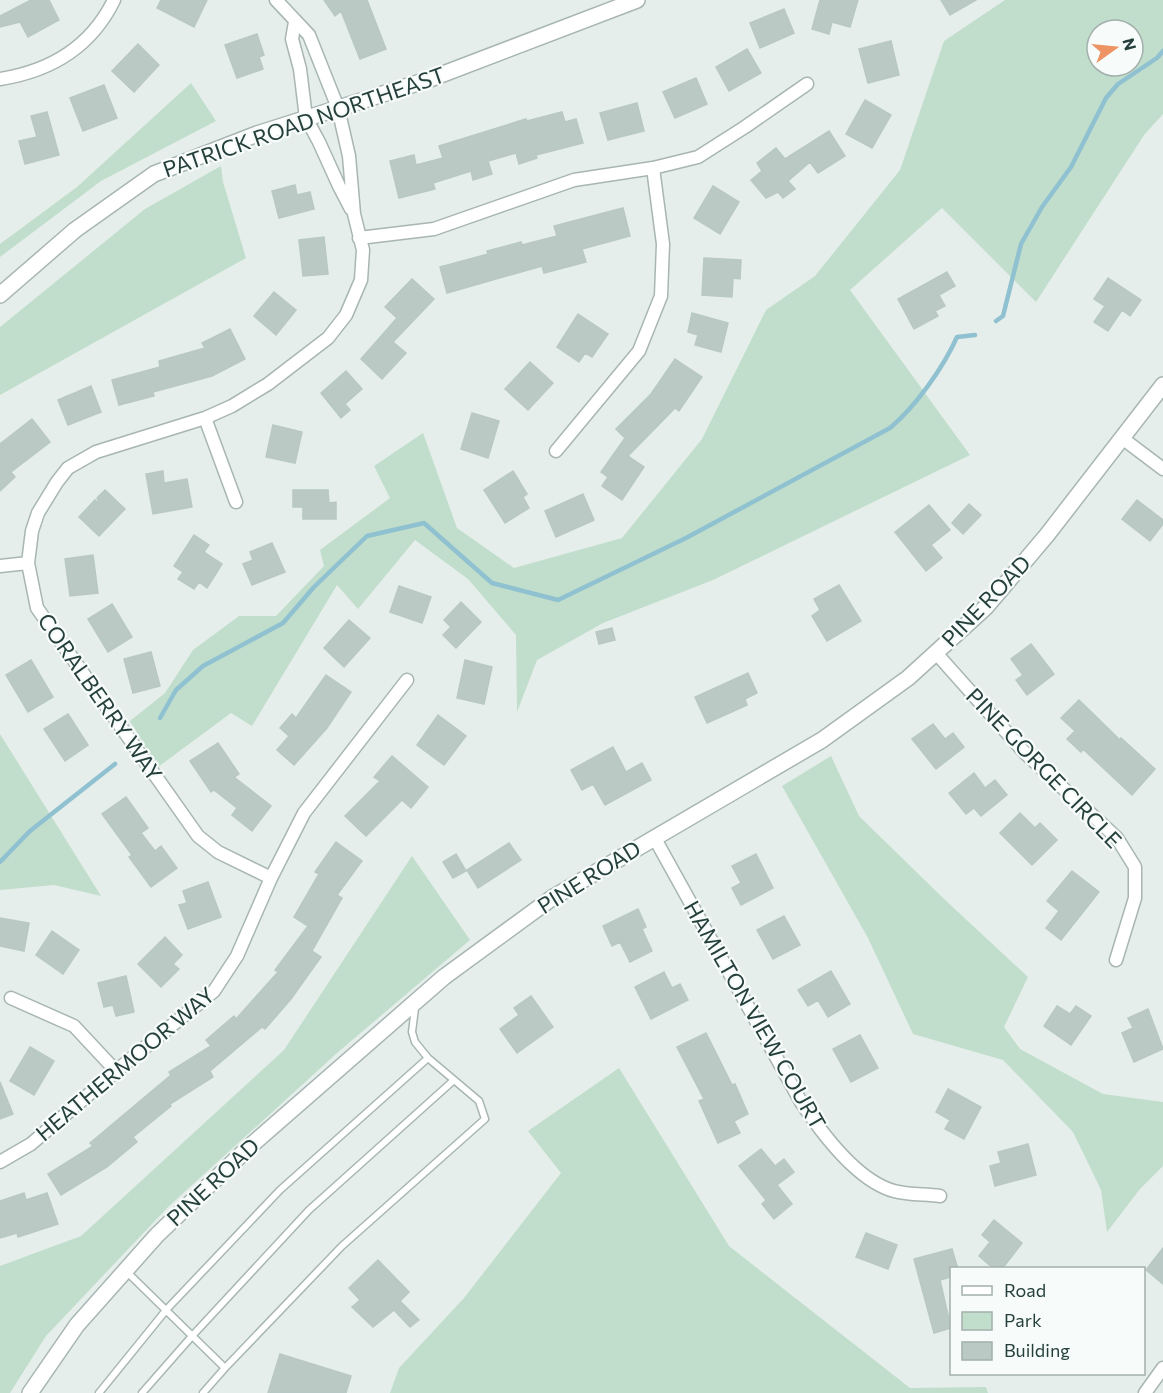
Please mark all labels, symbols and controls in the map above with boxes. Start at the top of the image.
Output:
north arrow [1085,18,1145,78]
text: N [1119,36,1141,52]
street label: PATRICK ROAD NORTHEAST [159,60,448,183]
street label: PINE ROAD [935,549,1036,652]
street label: CORALBERRY WAY [32,608,168,786]
street label: PINE GORGE CIRCLE [961,682,1128,853]
street label: PINE ROAD [532,834,645,919]
street label: HAMILTON VIEW COURT [679,895,832,1134]
street label: HEATHERMOOR WAY [30,981,220,1146]
street label: PINE ROAD [161,1132,265,1231]
legend [950,1267,1145,1375]
text: Road [1004,1279,1046,1301]
text: Park [1004,1309,1042,1331]
text: Building [1004,1339,1070,1361]

